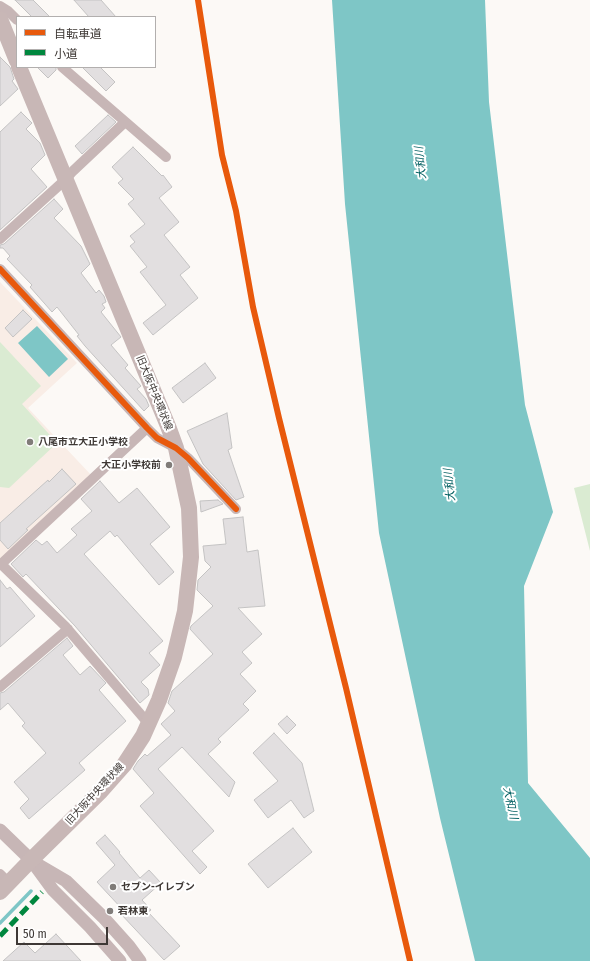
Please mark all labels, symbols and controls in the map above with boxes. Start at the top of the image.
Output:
legend [16,16,156,68]
text: 自転車道 [54,27,102,41]
text: 小道 [54,47,78,61]
water label: 大和川 [413,146,429,180]
street label: 旧大阪中央環状線 [133,354,175,432]
place label: 八尾市立大正小学校 [38,436,128,448]
marker: 八尾市立大正小学校 [25,437,35,447]
place label: 大正小学校前 [101,459,161,471]
marker: 大正小学校前 [164,460,174,470]
water label: 大和川 [442,468,458,502]
street label: 旧大阪中央環状線 [63,761,127,827]
water label: 大和川 [500,785,520,821]
place label: セブン-イレブン [121,881,195,893]
marker: セブン-イレブン [108,882,118,892]
place label: 若林東 [118,905,148,917]
marker: 若林東 [105,906,115,916]
scale bar [18,919,110,945]
text: 50 m [23,927,47,941]

